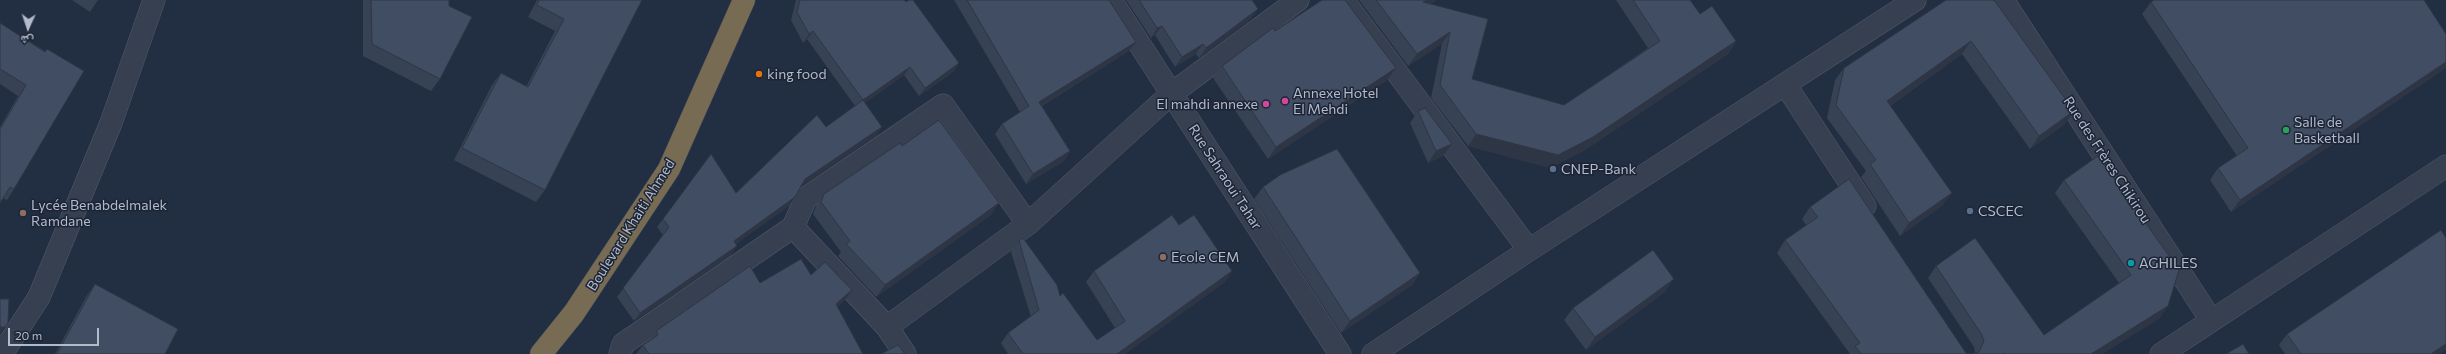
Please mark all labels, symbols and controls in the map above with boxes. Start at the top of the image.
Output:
north arrow [8,8,48,48]
text: ش [20,34,34,47]
place label: king food [767,66,826,82]
marker: king food [754,69,764,79]
place label: Annexe Hotel El Mehdi [1293,85,1379,118]
street label: Rue des Frères Chikirou [2060,93,2154,227]
place label: El mahdi annexe [1156,96,1258,112]
marker: Annexe Hotel El Mehdi [1280,96,1290,106]
marker: El mahdi annexe [1261,99,1271,109]
place label: Salle de Basketball [2294,114,2360,146]
street label: Rue Sahraoui Tahar [1185,121,1265,233]
marker: Salle de Basketball [2281,125,2291,135]
street label: Boulevard Khaiti Ahmed [584,156,678,294]
place label: CNEP-Bank [1561,161,1636,177]
marker: CNEP-Bank [1548,164,1558,174]
place label: Lycée Benabdelmalek Ramdane [31,197,167,230]
place label: CSCEC [1978,203,2023,219]
marker: CSCEC [1965,206,1975,216]
marker: Lycée Benabdelmalek Ramdane [18,208,28,218]
place label: Ecole CEM [1171,249,1240,265]
marker: Ecole CEM [1158,252,1168,262]
place label: AGHILES [2139,255,2197,271]
marker: AGHILES [2126,258,2136,268]
scale bar [10,320,101,346]
text: 20 m [15,328,42,342]

